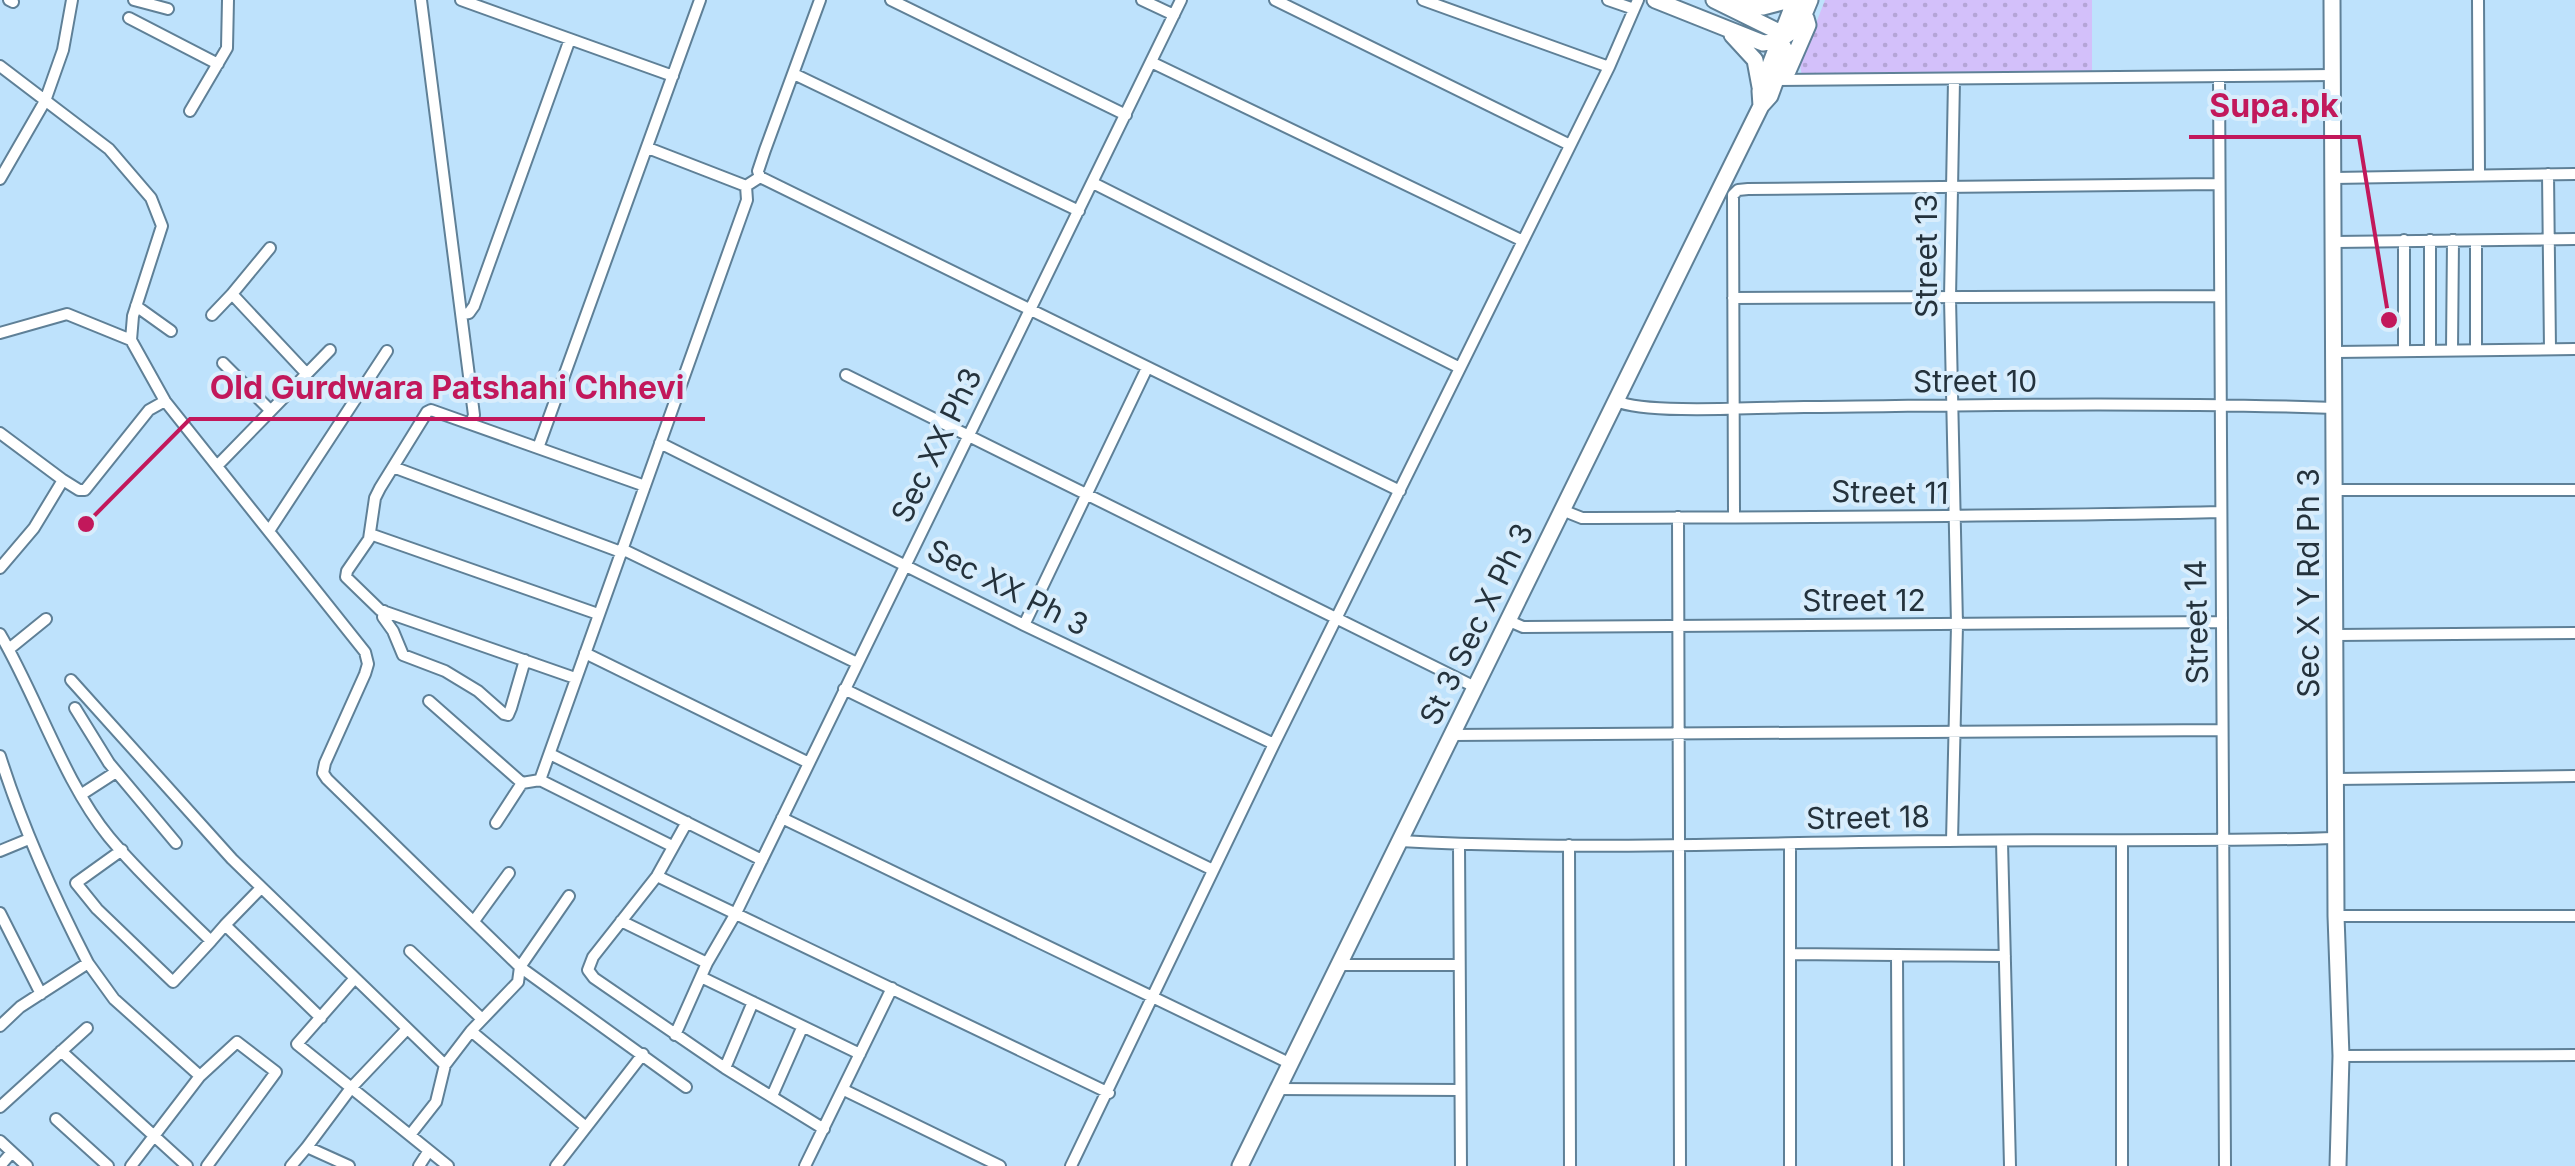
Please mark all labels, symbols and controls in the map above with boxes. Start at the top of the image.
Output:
callout: Supa.pk [2189,75,2359,137]
text: Supa.pk [2209,86,2339,125]
street label: Street 13 [1908,194,1944,318]
callout: Old Gurdwara Patshahi Chhevi [190,357,705,419]
street label: Sec XX Ph3 [883,362,989,528]
street label: Street 10 [1913,363,2037,399]
text: Old Gurdwara Patshahi Chhevi [210,368,684,407]
street label: Sec X Y Rd Ph 3 [2290,468,2326,698]
street label: Street 11 [1831,473,1949,511]
street label: St 3 Sec X Ph 3 [1412,517,1540,731]
street label: Sec XX Ph 3 [922,531,1094,643]
street label: Street 14 [2177,559,2215,685]
street label: Street 12 [1802,582,1926,618]
street label: Street 18 [1806,798,1930,836]

